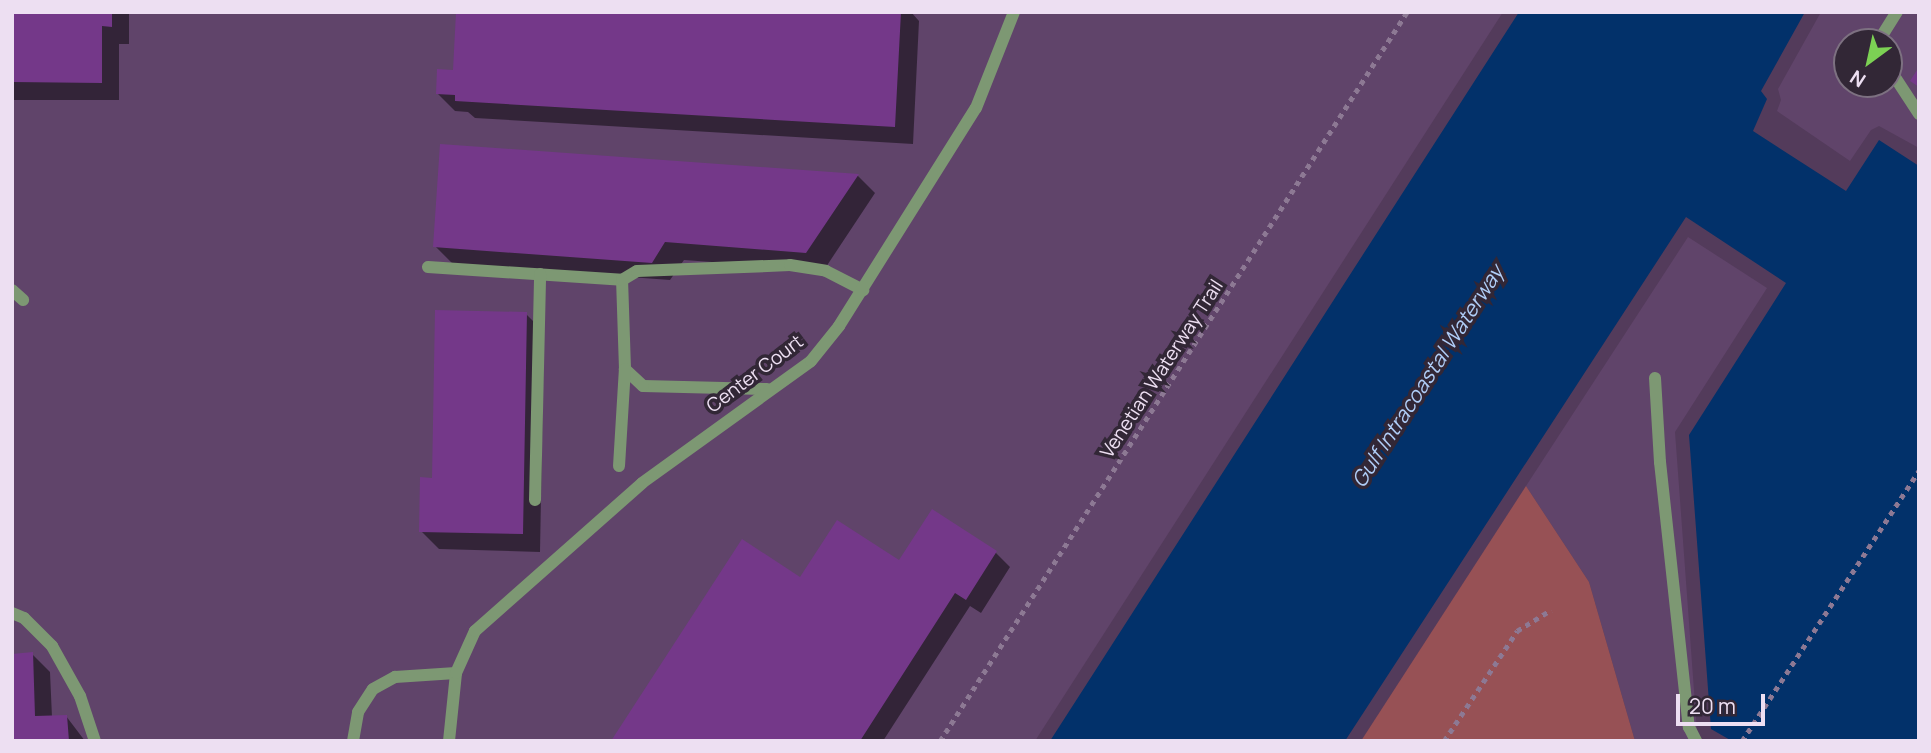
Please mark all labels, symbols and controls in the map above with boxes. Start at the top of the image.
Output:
north arrow [1833,28,1903,98]
text: N [1845,64,1870,94]
water label: Gulf Intracoastal Waterway [1346,260,1508,492]
street label: Venetian Waterway Trail [1096,276,1228,462]
street label: Center Court [702,330,808,418]
scale bar [1679,680,1768,724]
text: 20 m [1689,692,1736,720]

